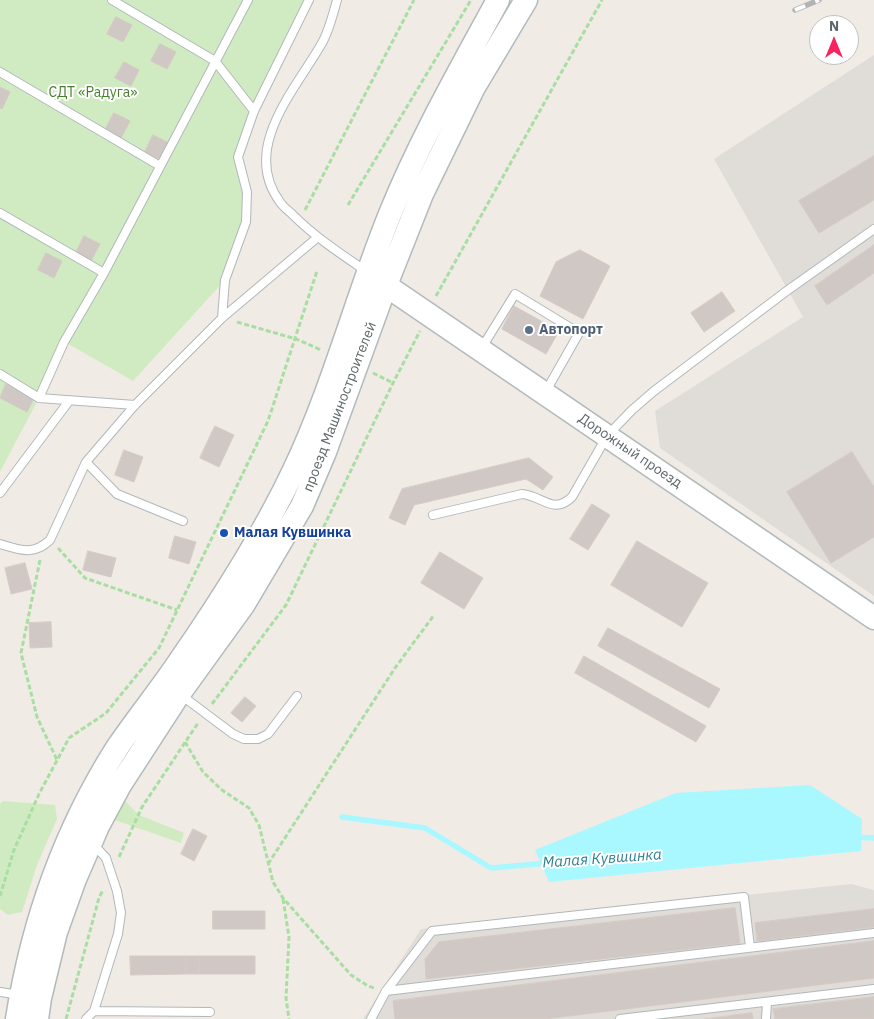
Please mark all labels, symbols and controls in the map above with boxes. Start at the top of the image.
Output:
north arrow [809,15,859,65]
text: N [829,17,839,35]
park label: СДТ «Радуга» [49,85,137,101]
street label: проезд Машиностроителей [300,320,380,494]
place label: Автопорт [539,322,603,338]
marker: Автопорт [523,324,535,336]
street label: Дорожный проезд [575,410,685,492]
place label: Малая Кувшинка [234,525,351,541]
marker: Малая Кувшинка [218,527,230,539]
water label: Малая Кувшинка [542,846,662,872]

